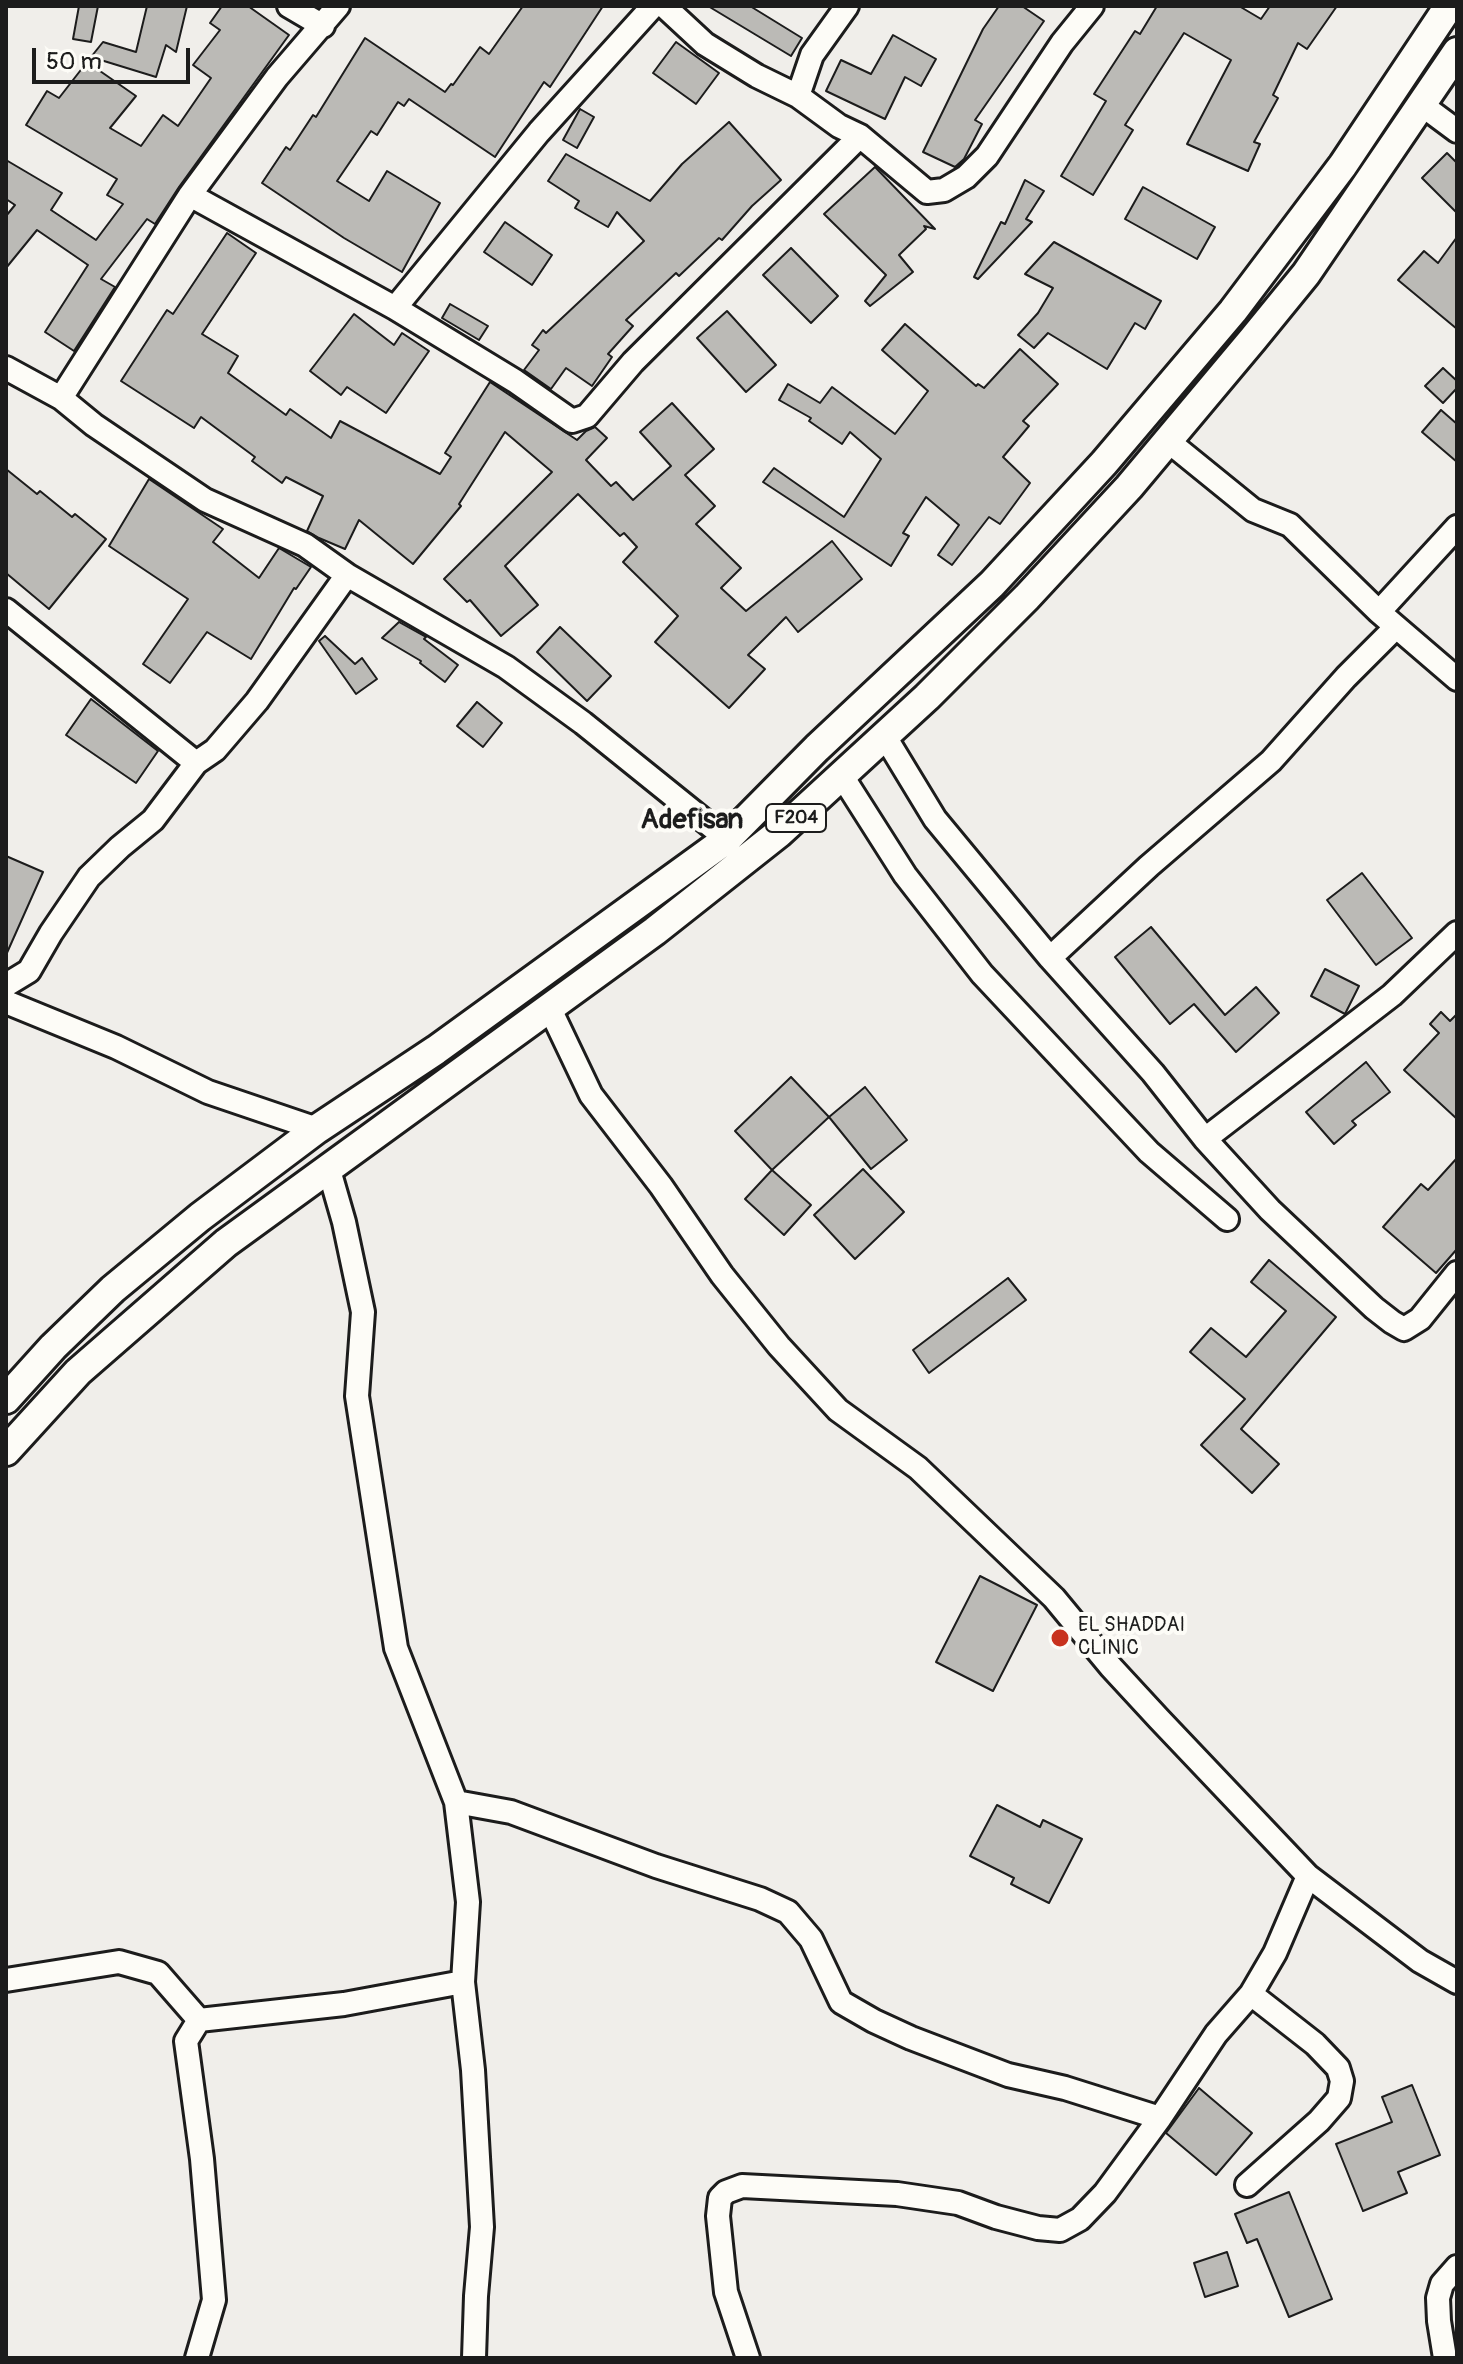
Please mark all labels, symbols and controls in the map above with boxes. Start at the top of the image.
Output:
scale bar [36,32,194,82]
text: 50 m [46,47,102,76]
district label: Adefisan [641,804,743,838]
road number: F204 [766,804,826,832]
place label: EL SHADDAI CLINIC [1078,1614,1185,1661]
marker: EL SHADDAI CLINIC [1049,1627,1071,1649]

